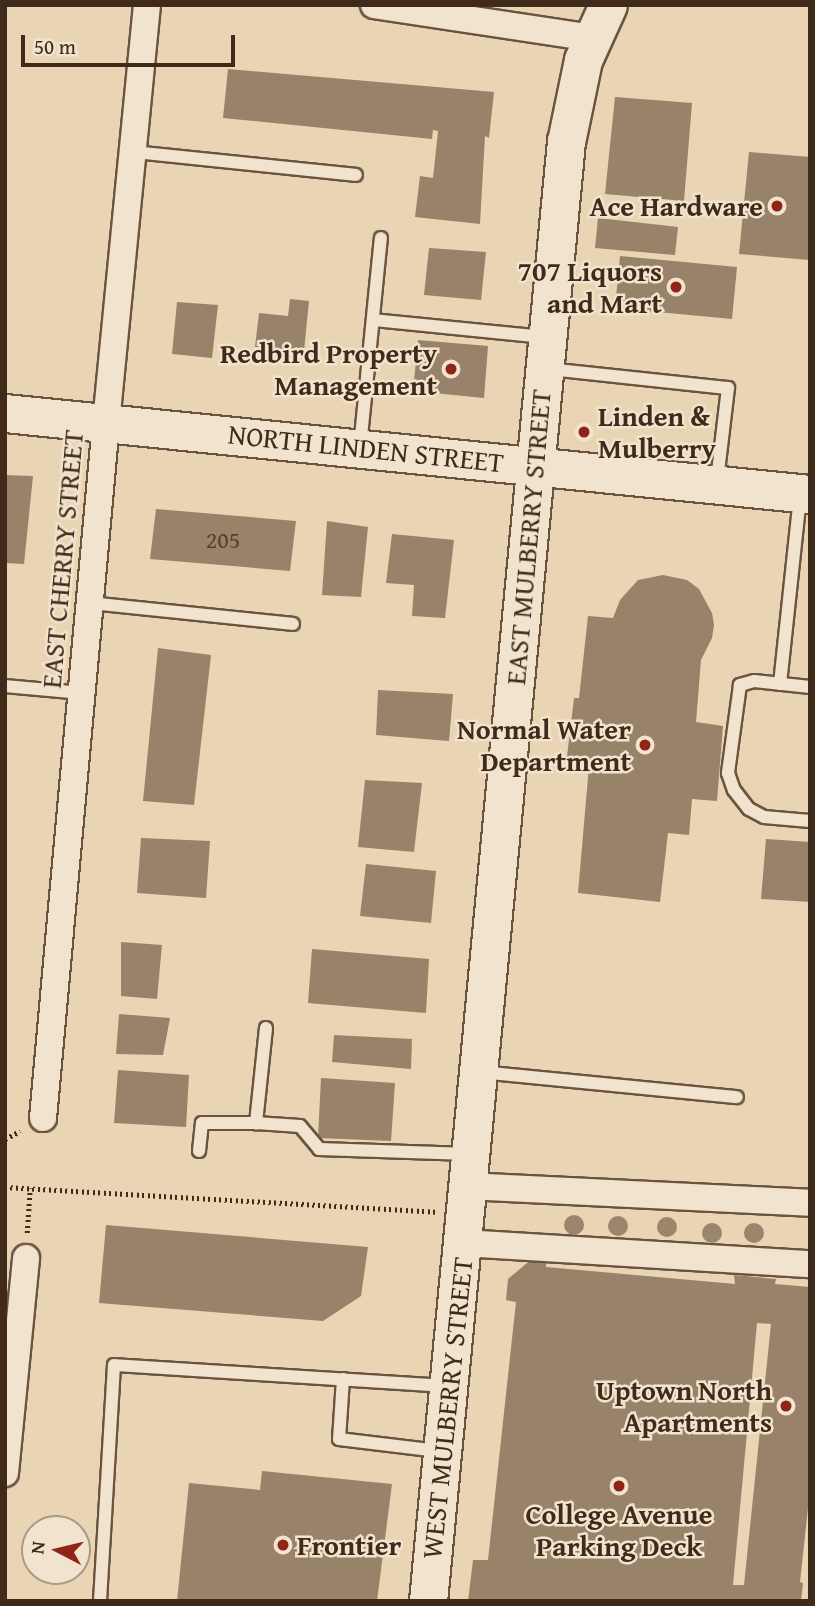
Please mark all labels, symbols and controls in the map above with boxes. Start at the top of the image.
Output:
scale bar [24,21,238,65]
text: 50 m [34,31,76,62]
place label: Ace Hardware [590,189,763,223]
marker: Ace Hardware [769,198,785,214]
place label: 707 Liquors and Mart [518,254,662,320]
marker: 707 Liquors and Mart [668,279,684,295]
place label: Redbird Property Management [220,336,437,402]
marker: Redbird Property Management [443,361,459,377]
street label: EAST MULBERRY STREET [498,388,558,686]
place label: Linden & Mulberry [598,399,716,465]
street label: NORTH LINDEN STREET [226,417,506,479]
marker: Linden & Mulberry [576,424,592,440]
street label: EAST CHERRY STREET [34,428,90,690]
house number: 205 [206,526,240,554]
place label: Normal Water Department [457,712,631,778]
marker: Normal Water Department [637,737,653,753]
street label: WEST MULBERRY STREET [414,1255,480,1561]
place label: Uptown North Apartments [596,1373,772,1439]
marker: Uptown North Apartments [778,1398,794,1414]
marker: College Avenue Parking Deck [611,1478,627,1494]
place label: College Avenue Parking Deck [526,1497,712,1563]
north arrow [21,1515,91,1585]
place label: Frontier [297,1528,401,1562]
marker: Frontier [275,1537,291,1553]
text: N [22,1540,52,1556]

